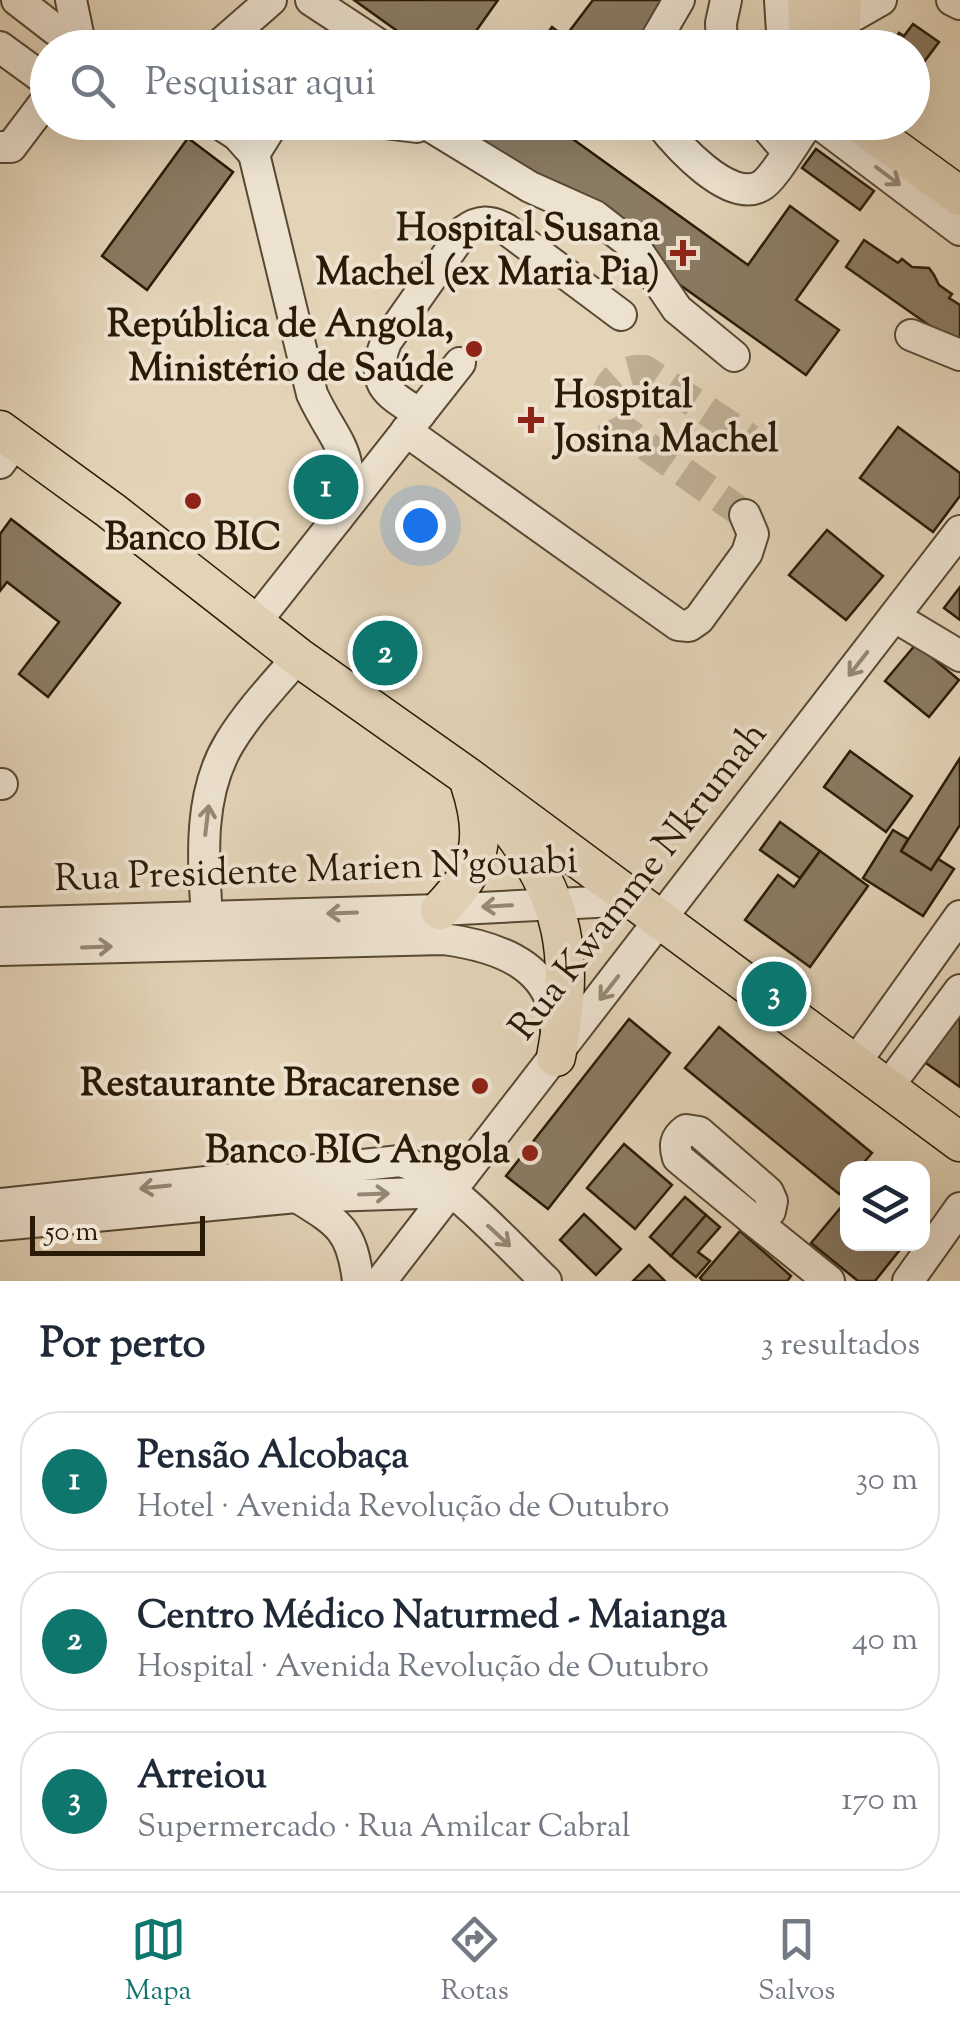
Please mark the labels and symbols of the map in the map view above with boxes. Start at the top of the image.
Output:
one-way arrow [874,166,901,187]
place label: Hospital Susana Machel (ex Maria Pia) [316,204,660,302]
marker: Hospital Susana Machel (ex Maria Pia) [670,240,696,266]
place label: República de Angola, Ministério de Saúde [107,300,454,398]
marker: República de Angola, Ministério de Saúde [463,338,485,360]
place label: Hospital Josina Machel [551,371,779,469]
marker: Hospital Josina Machel [518,407,544,433]
pin: 1 [294,450,358,524]
marker: Banco BIC [182,490,204,512]
your location [395,500,446,551]
place label: Banco BIC [105,513,281,567]
pin: 2 [352,616,418,690]
one-way arrow [848,650,869,677]
street label: Rua Kwamme Nkrumah [498,711,782,1053]
one-way arrow [198,804,216,836]
street label: Rua Presidente Marien N'gouabi [53,836,579,908]
one-way arrow [482,897,514,916]
one-way arrow [327,903,359,922]
one-way arrow [80,938,113,956]
pin: 3 [742,956,806,1032]
one-way arrow [599,974,620,1001]
place label: Restaurante Bracarense [80,1059,460,1113]
marker: Restaurante Bracarense [469,1075,491,1097]
place label: Banco BIC Angola [205,1126,510,1180]
marker: Banco BIC Angola [519,1142,541,1164]
one-way arrow [139,1178,172,1197]
one-way arrow [358,1185,390,1204]
scale bar [30,1211,205,1256]
one-way arrow [486,1224,511,1247]

